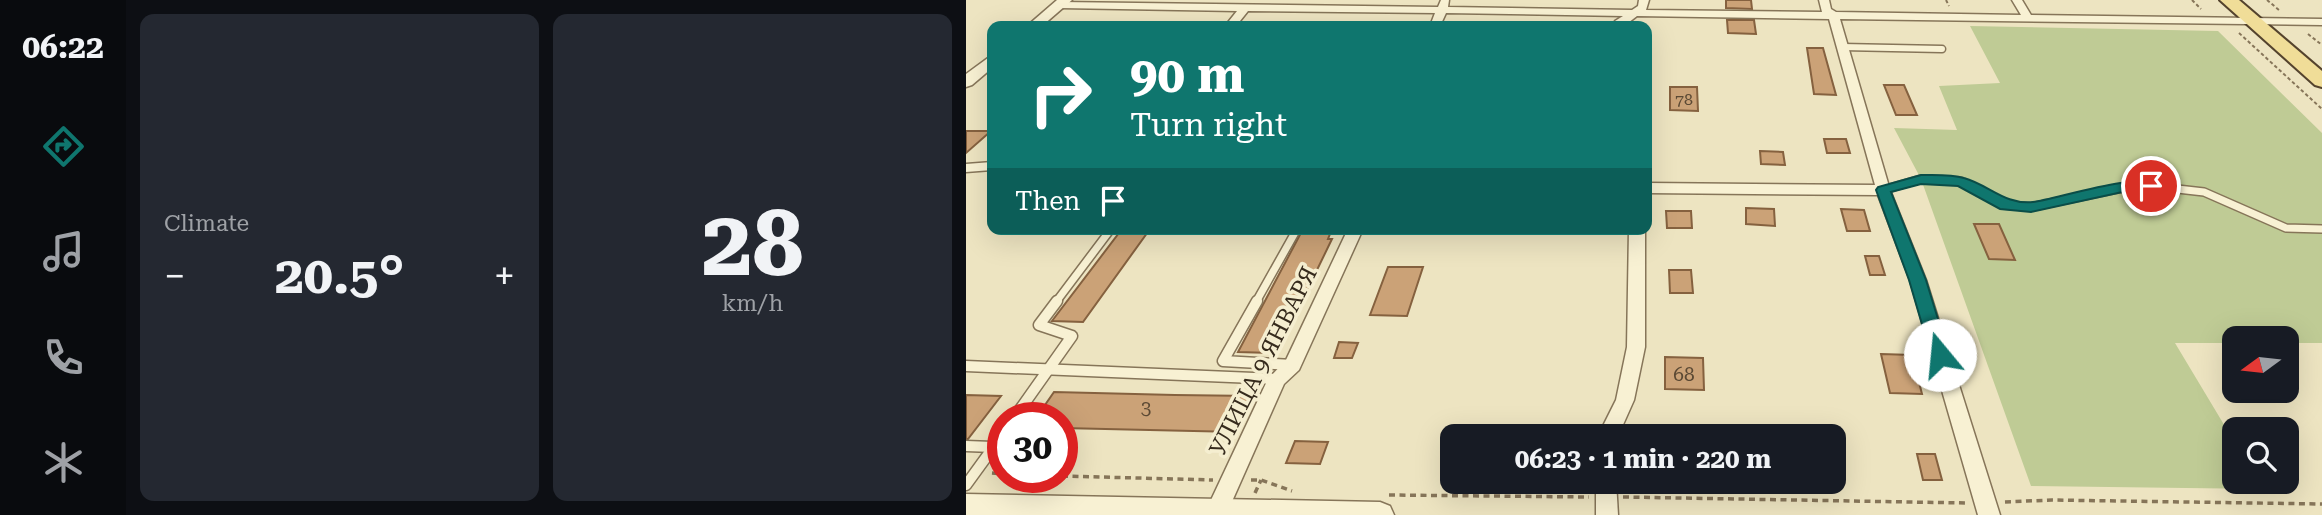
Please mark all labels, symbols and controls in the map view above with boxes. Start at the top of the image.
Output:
text: 06:22 [22,28,104,66]
text: 90 m [1130,47,1245,104]
icon: right [1015,49,1106,140]
house number: 78 [1675,90,1693,109]
text: Turn right [1130,106,1287,144]
icon: directions [39,122,88,171]
pin [2121,156,2181,216]
icon: arrive [2132,167,2170,205]
icon: arrive [1094,182,1132,220]
text: Then [1015,186,1080,216]
text: 28 [702,191,803,297]
text: Climate [164,210,249,237]
icon: music [39,227,88,276]
text: 20.5° [275,245,404,306]
text: − [164,254,185,298]
text: + [494,254,515,298]
street label: УЛИЦА 9 ЯНВАРЯ [1204,262,1323,460]
text: km/h [722,290,783,317]
position arrow [1903,318,1977,392]
north arrow [2222,326,2300,402]
map controls [2222,326,2299,494]
icon: phone [39,333,88,382]
house number: 68 [1673,363,1695,386]
house number: 3 [1141,396,1151,419]
speed limit sign: 30 [987,402,1078,493]
button: search [2222,417,2299,494]
icon: climate [39,438,88,487]
text: 06:23 · 1 min · 220 m [1515,444,1771,474]

